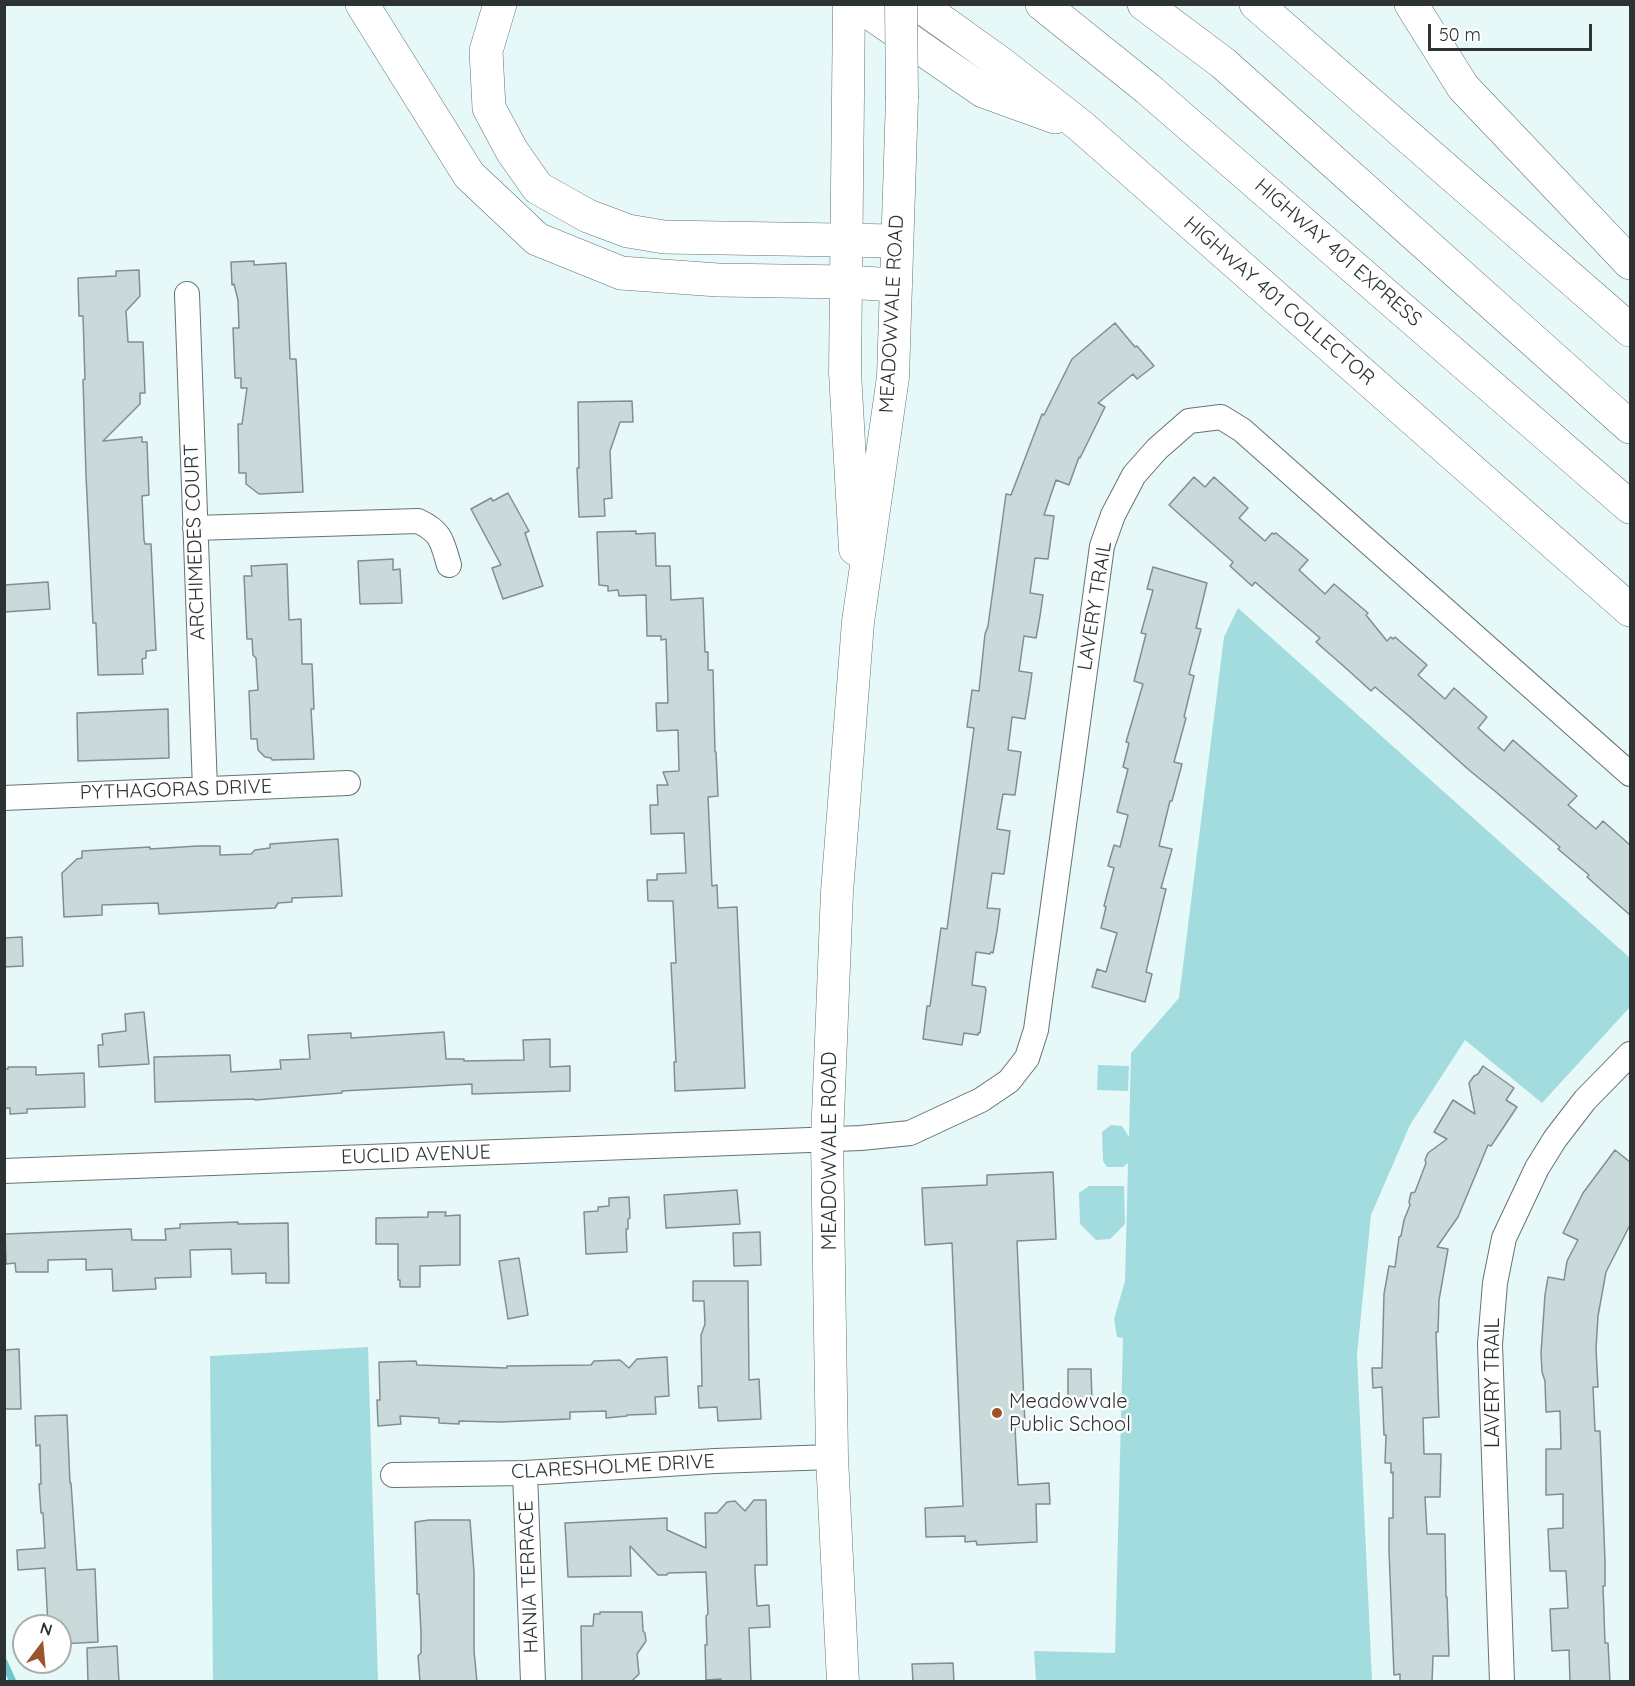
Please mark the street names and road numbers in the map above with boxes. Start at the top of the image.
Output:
street label: HIGHWAY 401 EXPRESS [1250,174,1426,332]
street label: HIGHWAY 401 COLLECTOR [1179,212,1379,390]
street label: MEADOWVALE ROAD [875,214,909,414]
street label: ARCHIMEDES COURT [180,443,210,641]
street label: LAVERY TRAIL [1073,540,1117,672]
street label: PYTHAGORAS DRIVE [79,775,273,805]
street label: MEADOWVALE ROAD [818,1052,842,1250]
street label: EUCLID AVENUE [341,1140,491,1170]
street label: LAVERY TRAIL [1481,1318,1505,1448]
street label: CLARESHOLME DRIVE [511,1450,715,1484]
street label: HANIA TERRACE [514,1500,544,1654]

